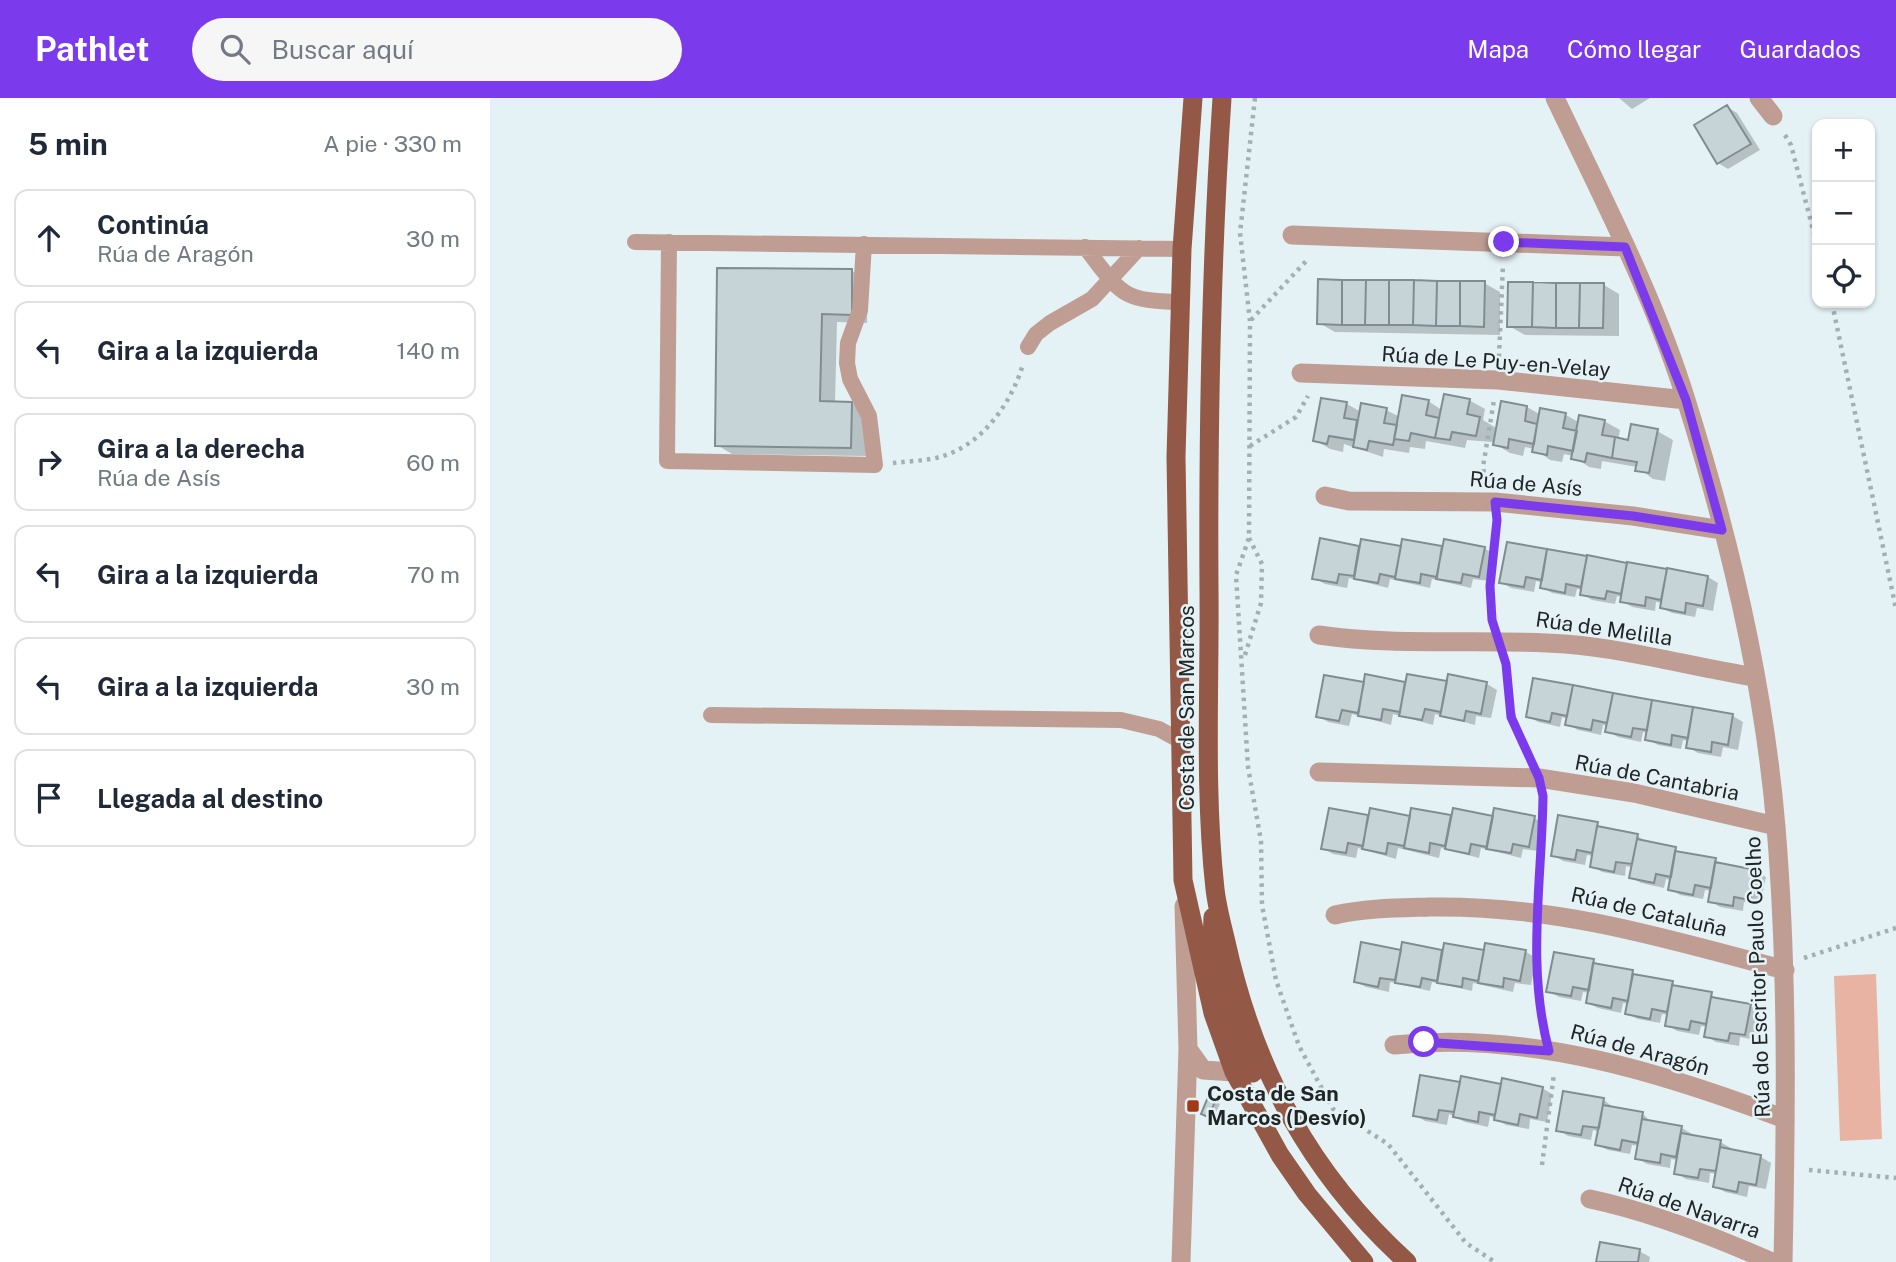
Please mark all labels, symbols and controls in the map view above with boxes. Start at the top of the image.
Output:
search box [192,18,682,81]
text: Pathlet [35,30,150,68]
icon: search [216,30,254,68]
text: Buscar aquí [272,34,413,65]
text: Mapa [1467,35,1529,63]
text: Cómo llegar [1567,35,1701,63]
text: Guardados [1739,35,1861,63]
map controls [1812,119,1875,308]
button: + [1812,119,1875,182]
text: 5 min [28,126,108,162]
text: A pie · 330 m [323,130,462,157]
button: − [1812,182,1875,245]
text: Continúa [97,209,209,240]
icon: ahead [30,219,68,257]
text: 30 m [406,225,460,252]
route end [1488,226,1519,257]
text: Rúa de Aragón [97,240,254,267]
button: locate [1812,245,1875,308]
icon: left [30,331,68,369]
text: Gira a la izquierda [97,335,319,366]
text: 140 m [397,337,460,364]
street label: Rúa de Le Puy-en-Velay [1381,341,1611,382]
text: Gira a la derecha [97,433,305,464]
icon: right [30,443,68,481]
text: 60 m [406,449,460,476]
text: Rúa de Asís [97,464,221,491]
street label: Rúa de Asís [1469,466,1583,501]
icon: left [30,555,68,593]
text: Gira a la izquierda [97,559,319,590]
text: 70 m [407,561,460,588]
street label: Costa de San Marcos [1174,605,1199,811]
street label: Rúa de Melilla [1534,607,1674,650]
icon: left [30,667,68,705]
text: Gira a la izquierda [97,671,319,702]
text: 30 m [406,673,460,700]
street label: Rúa de Cantabria [1573,749,1741,806]
icon: arrive [30,779,68,817]
text: Llegada al destino [97,783,323,814]
street label: Rúa do Escritor Paulo Coelho [1740,836,1775,1118]
street label: Rúa de Cataluña [1569,881,1730,942]
street label: Rúa de Aragón [1568,1019,1712,1080]
route start [1408,1026,1439,1057]
place label: Costa de San Marcos (Desvío) [1207,1081,1367,1130]
marker: Costa de San Marcos (Desvío) [1185,1098,1201,1114]
street label: Rúa de Navarra [1615,1172,1764,1244]

